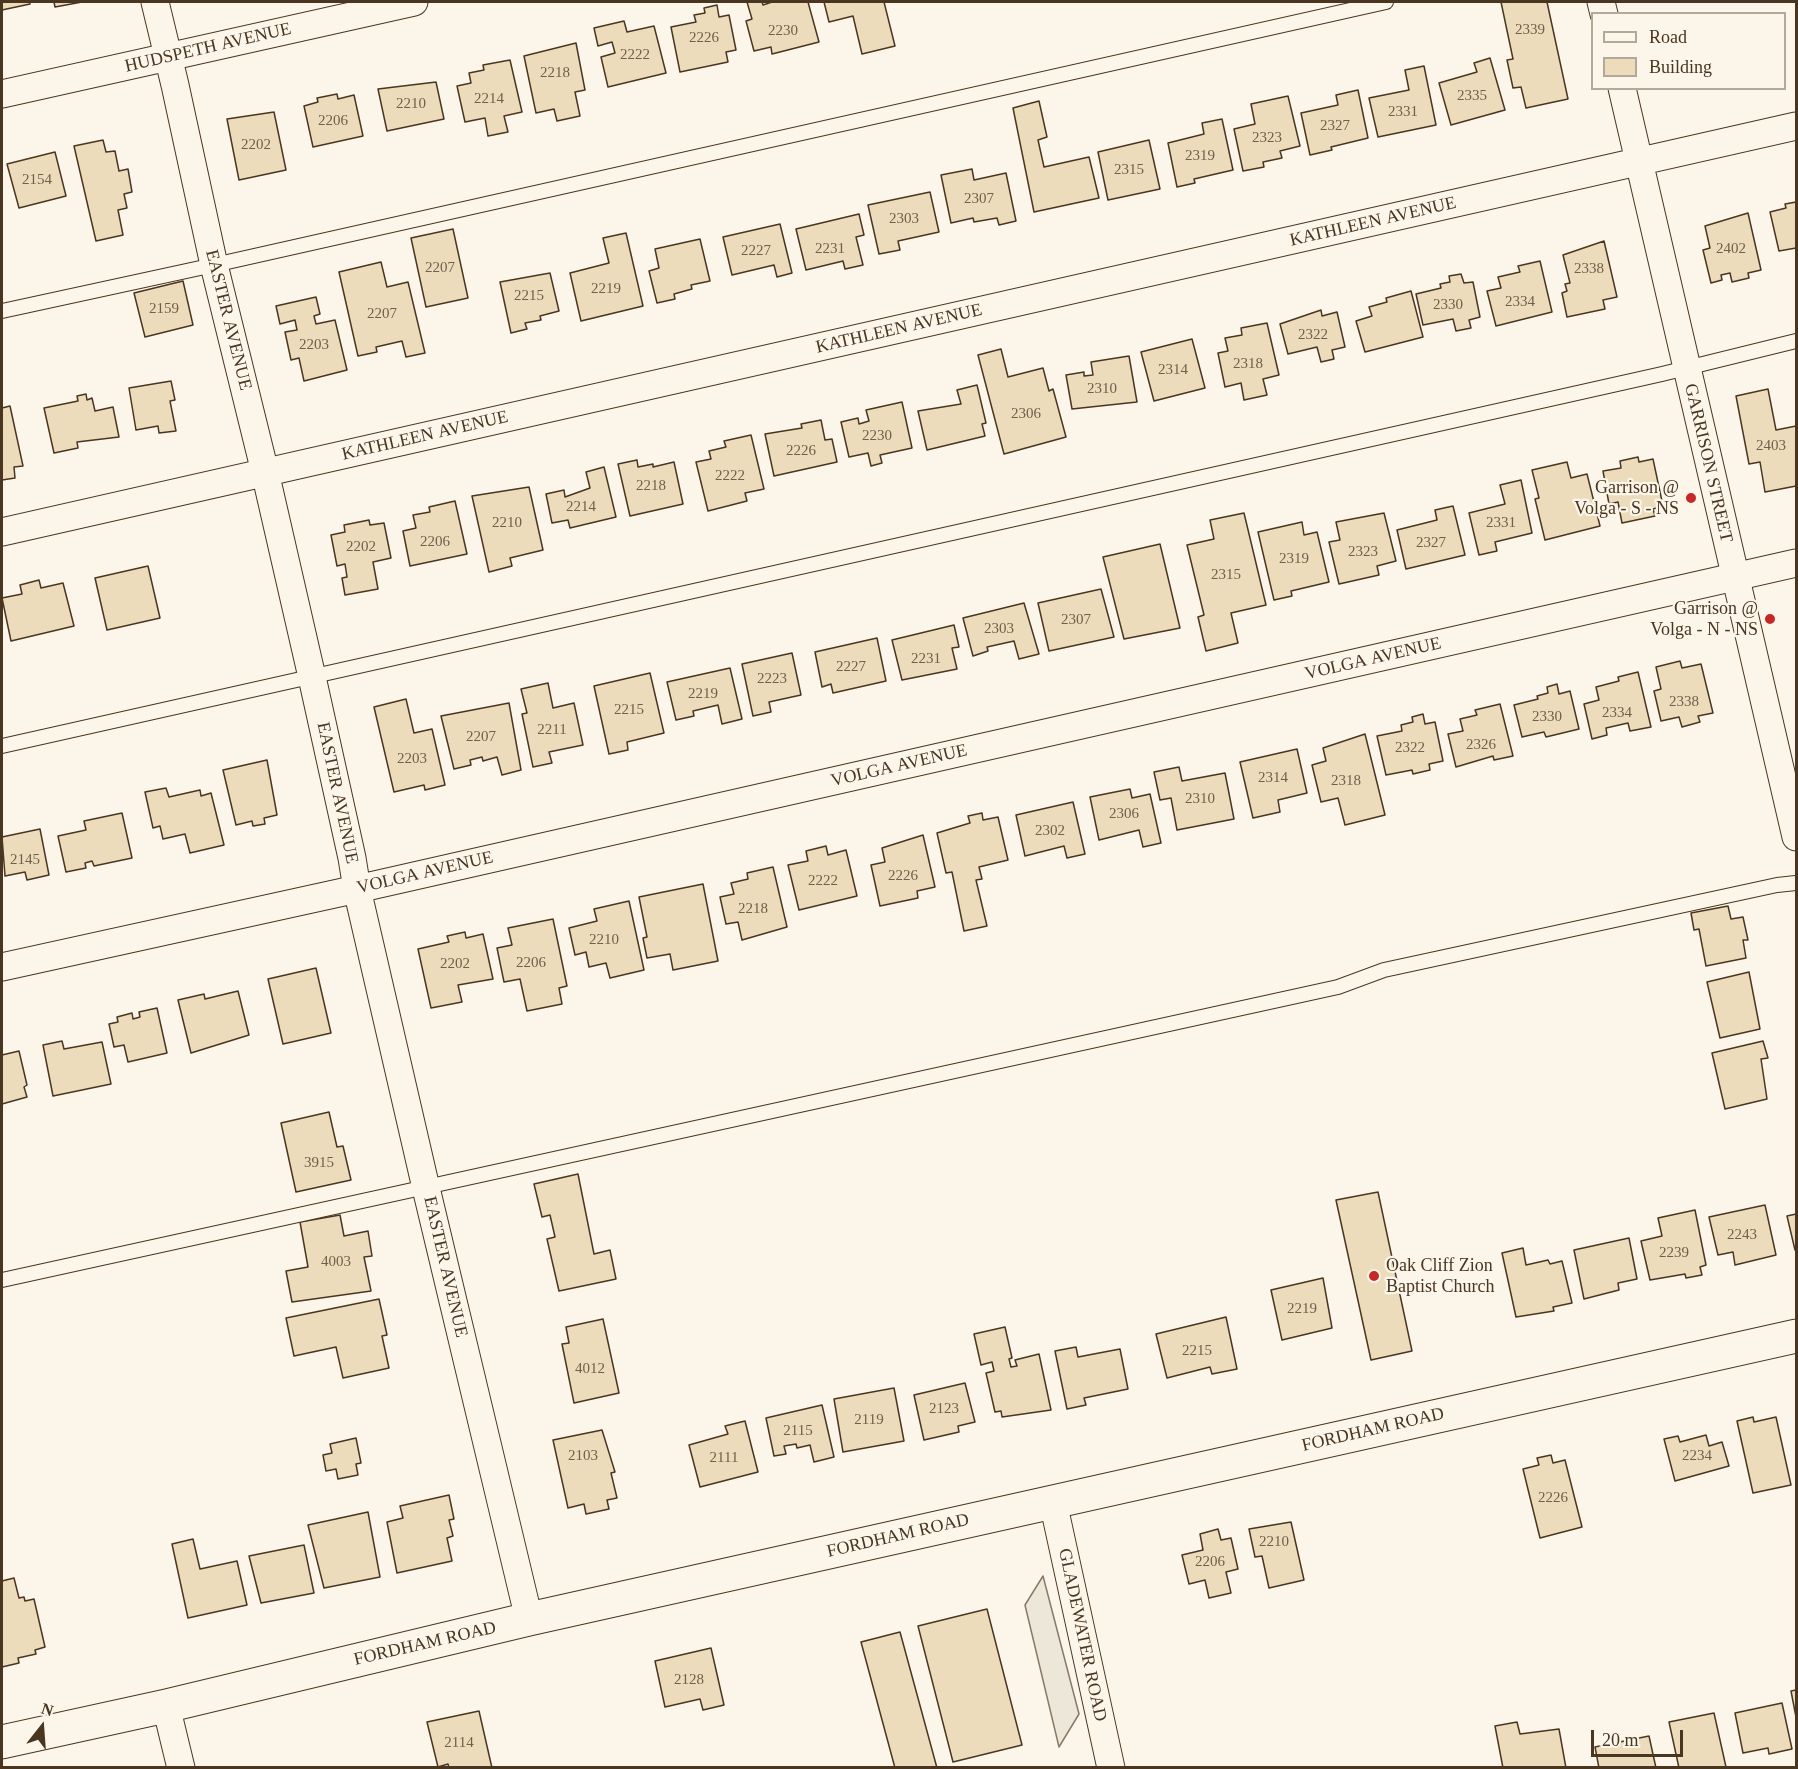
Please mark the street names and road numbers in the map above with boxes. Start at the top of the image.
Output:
street label: HUDSPETH AVENUE [123,18,293,78]
street label: KATHLEEN AVENUE [1288,192,1458,252]
street label: EASTER AVENUE [200,247,256,393]
street label: KATHLEEN AVENUE [814,299,984,359]
street label: GARRISON STREET [1679,381,1737,545]
street label: KATHLEEN AVENUE [340,406,510,466]
street label: VOLGA AVENUE [1303,633,1443,685]
street label: EASTER AVENUE [311,720,363,866]
street label: VOLGA AVENUE [829,740,969,792]
street label: VOLGA AVENUE [355,847,495,899]
street label: EASTER AVENUE [418,1194,472,1340]
street label: FORDHAM ROAD [1300,1403,1446,1457]
street label: FORDHAM ROAD [825,1509,971,1563]
street label: GLADEWATER ROAD [1053,1546,1111,1724]
street label: FORDHAM ROAD [352,1617,498,1671]

